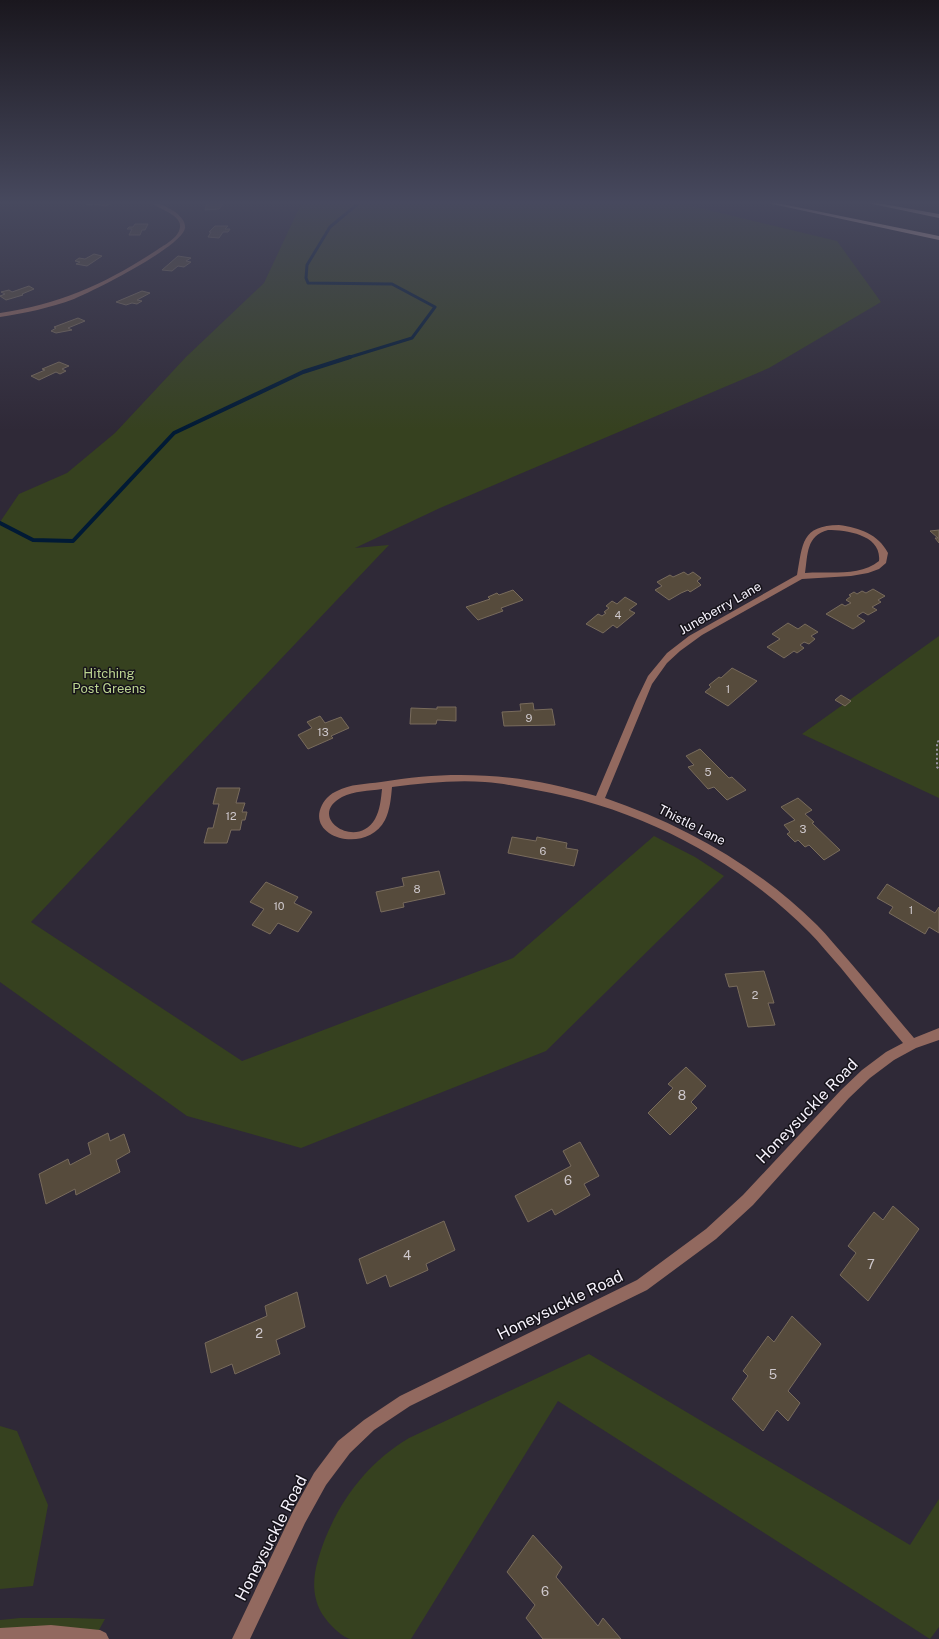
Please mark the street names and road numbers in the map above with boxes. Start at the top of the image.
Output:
street label: Juneberry Lane [676,578,764,638]
street label: Thistle Lane [656,802,728,848]
street label: Honeysuckle Road [752,1055,862,1167]
street label: Honeysuckle Road [494,1266,626,1344]
street label: Honeysuckle Road [231,1472,311,1604]

